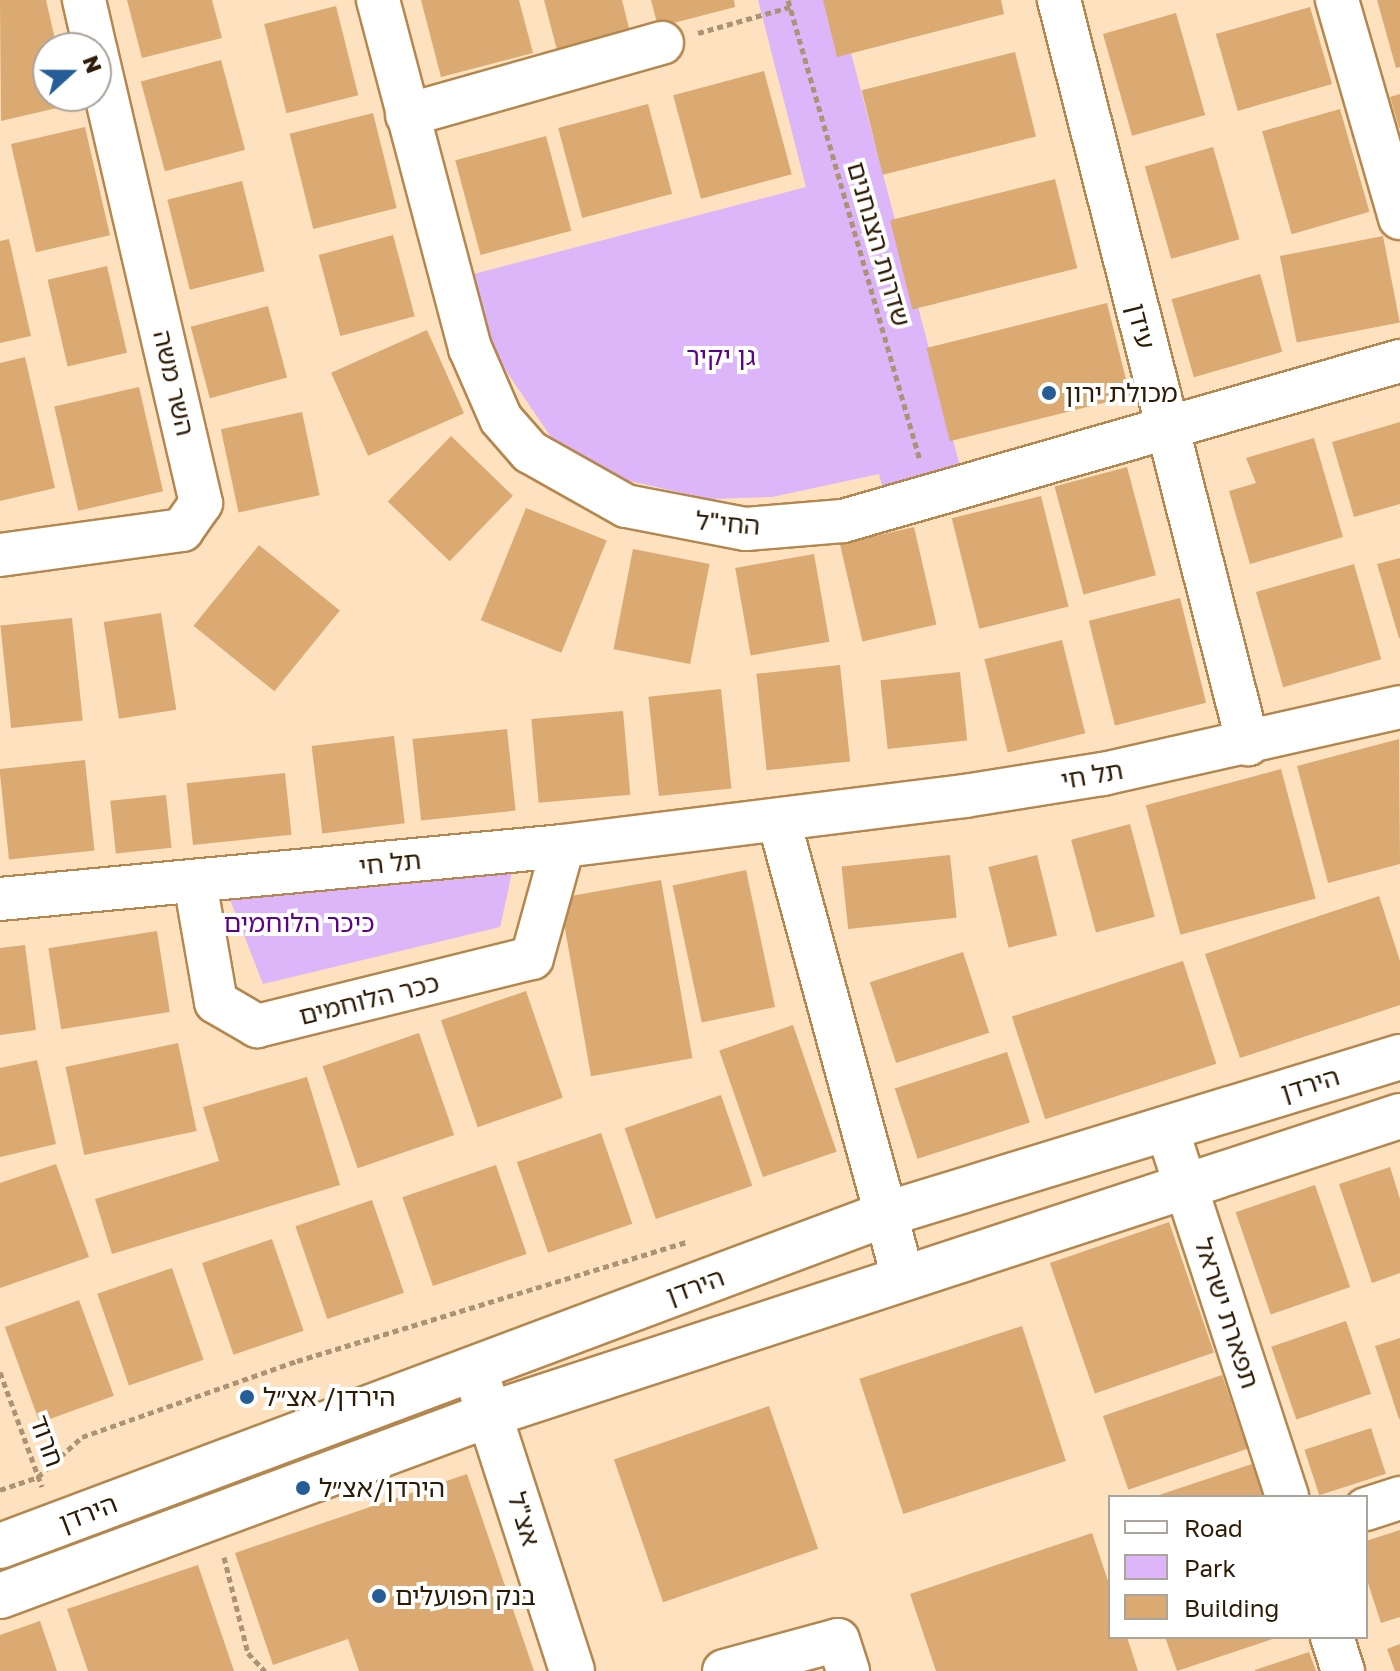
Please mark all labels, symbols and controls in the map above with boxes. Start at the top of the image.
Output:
north arrow [32,32,112,112]
text: N [77,51,109,77]
street label: שדרות הצנחנים [841,158,917,330]
street label: עידן [1120,300,1162,352]
street label: השר משה [147,327,201,439]
park label: גן יקיר [686,340,756,372]
place label: מכולת ירון [1065,377,1178,409]
marker: מכולת ירון [1040,384,1058,402]
street label: החי"ל [694,505,762,541]
street label: תל חי [1058,754,1126,796]
street label: תל חי [357,844,423,882]
park label: כיכר הלוחמים [223,907,375,939]
street label: ככר הלוחמים [296,967,442,1031]
street label: הירדן [1277,1060,1343,1108]
street label: תפארת ישראל [1188,1234,1266,1392]
street label: הירדן [662,1261,728,1311]
place label: הירדן/ אצ״ל [263,1381,396,1413]
marker: הירדן/ אצ״ל [238,1388,256,1406]
street label: חרוד [23,1411,71,1471]
place label: הירדן/אצ״ל [319,1472,445,1504]
marker: הירדן/אצ״ל [294,1479,312,1497]
street label: הירדן [55,1488,121,1538]
street label: אצ"ל [501,1488,547,1550]
legend [1108,1495,1368,1639]
text: Road [1184,1513,1243,1542]
text: Park [1184,1553,1236,1582]
place label: בנק הפועלים [395,1580,536,1612]
marker: בנק הפועלים [370,1587,388,1605]
text: Building [1184,1593,1279,1622]

